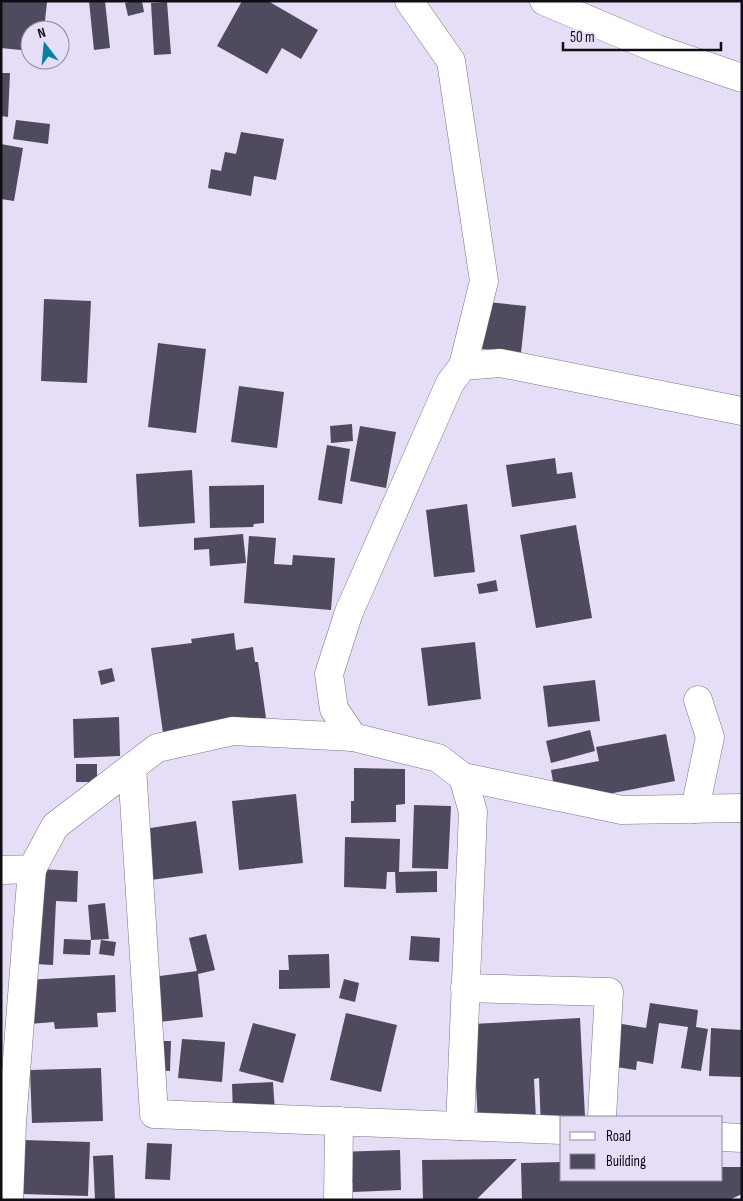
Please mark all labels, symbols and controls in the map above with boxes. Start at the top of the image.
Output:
north arrow [20,20,70,70]
scale bar [563,20,720,52]
text: N [36,24,47,42]
text: 50 m [570,28,595,47]
legend [560,1116,723,1181]
text: Road [606,1127,631,1146]
text: Building [606,1152,646,1171]

